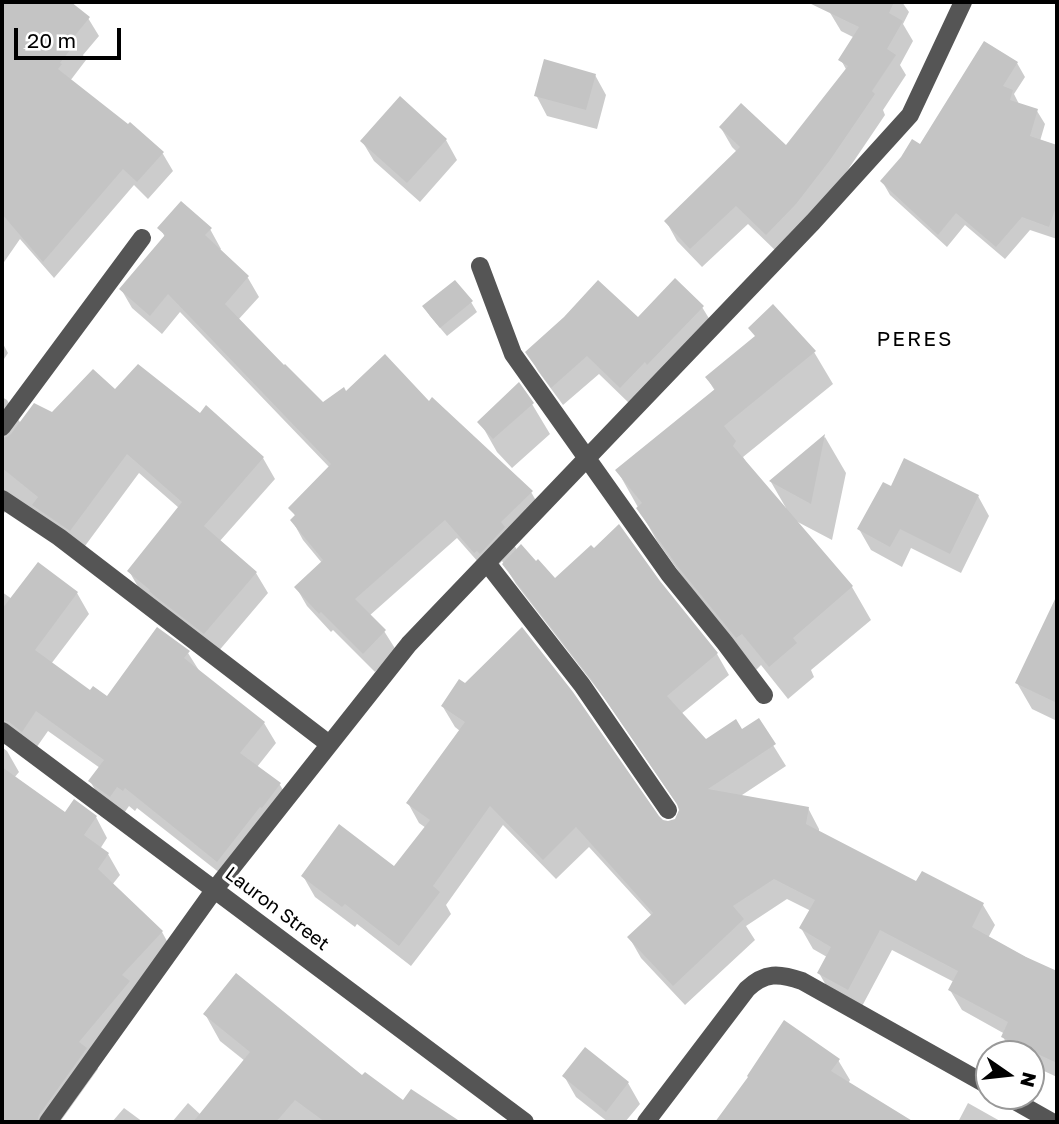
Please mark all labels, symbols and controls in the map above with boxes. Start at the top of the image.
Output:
scale bar [18,14,124,58]
text: 20 m [27,27,76,53]
district label: PERES [877,326,953,352]
street label: Lauron Street [220,862,334,956]
north arrow [975,1040,1045,1110]
text: N [1016,1070,1042,1090]

